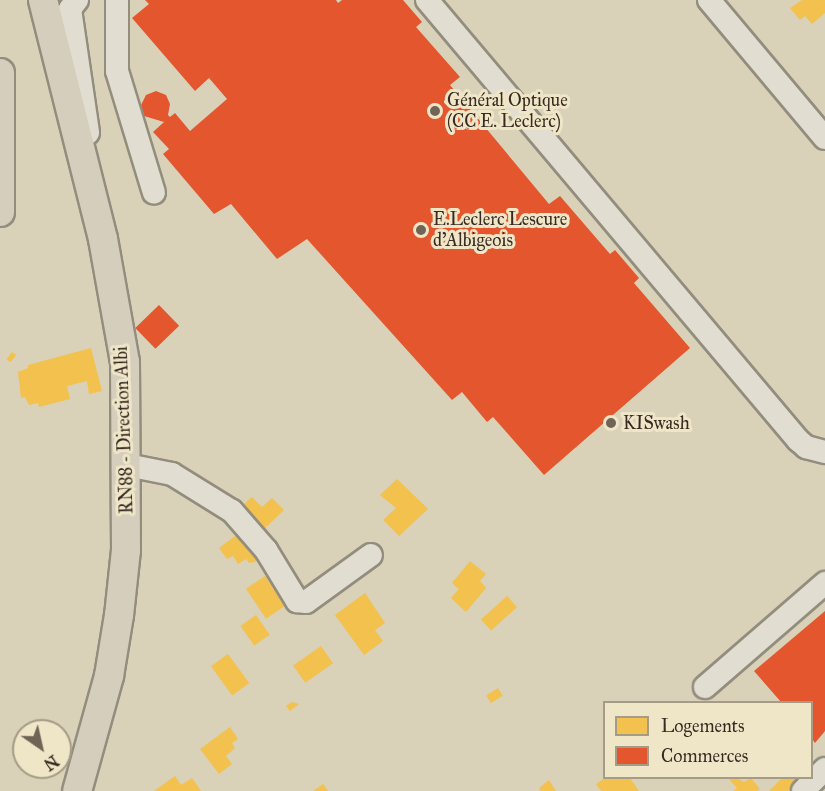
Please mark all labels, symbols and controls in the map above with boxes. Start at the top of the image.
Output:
place label: Général Optique (CC E. Leclerc) [447,90,568,132]
marker: Général Optique (CC E. Leclerc) [428,104,442,118]
place label: E.Leclerc Lescure d'Albigeois [433,209,567,252]
marker: E.Leclerc Lescure d'Albigeois [414,223,428,237]
street label: RN88 - Direction Albi [110,346,138,514]
place label: KISwash [623,412,690,434]
marker: KISwash [604,416,618,430]
legend [603,701,813,779]
text: Logements [661,715,745,737]
north arrow [12,719,72,779]
text: Commerces [661,745,748,767]
text: N [40,751,62,774]

